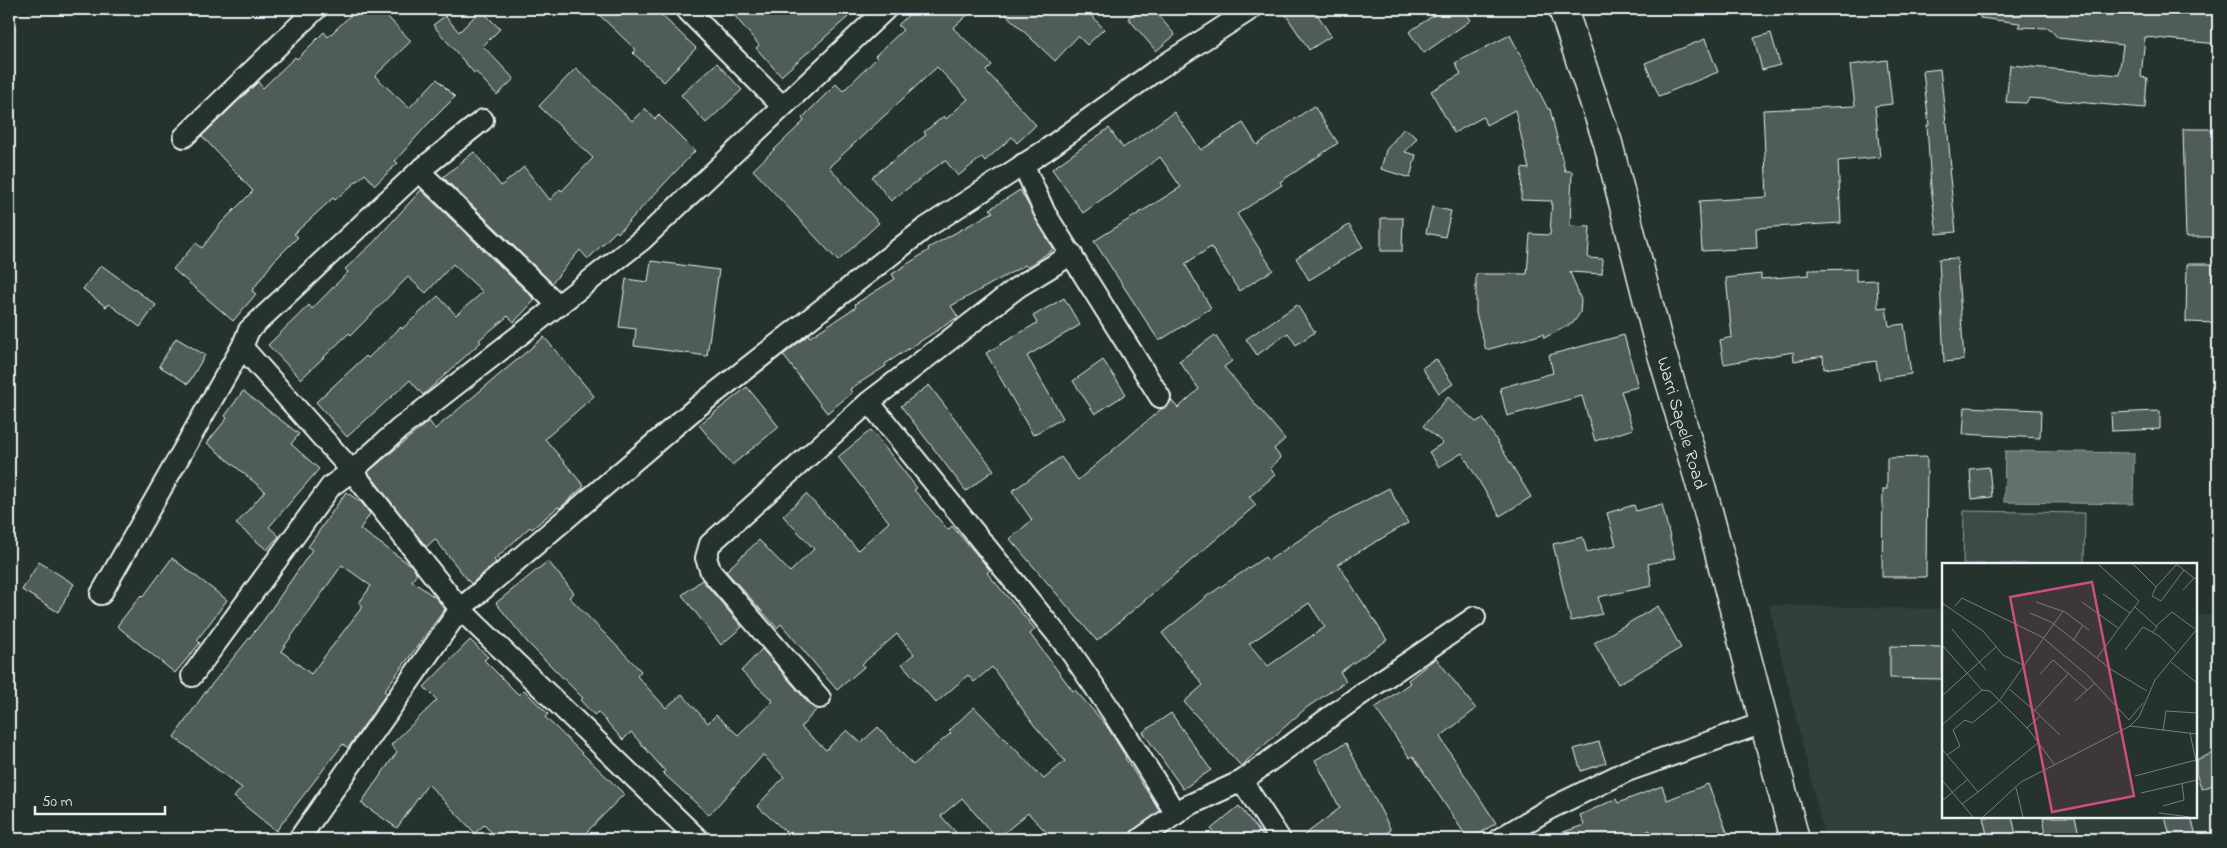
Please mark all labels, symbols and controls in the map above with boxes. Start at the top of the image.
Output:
street label: Warri Sapele Road [1649,354,1712,493]
inset map [1942,563,2197,818]
scale bar [35,783,165,815]
text: 50 m [42,791,73,813]

